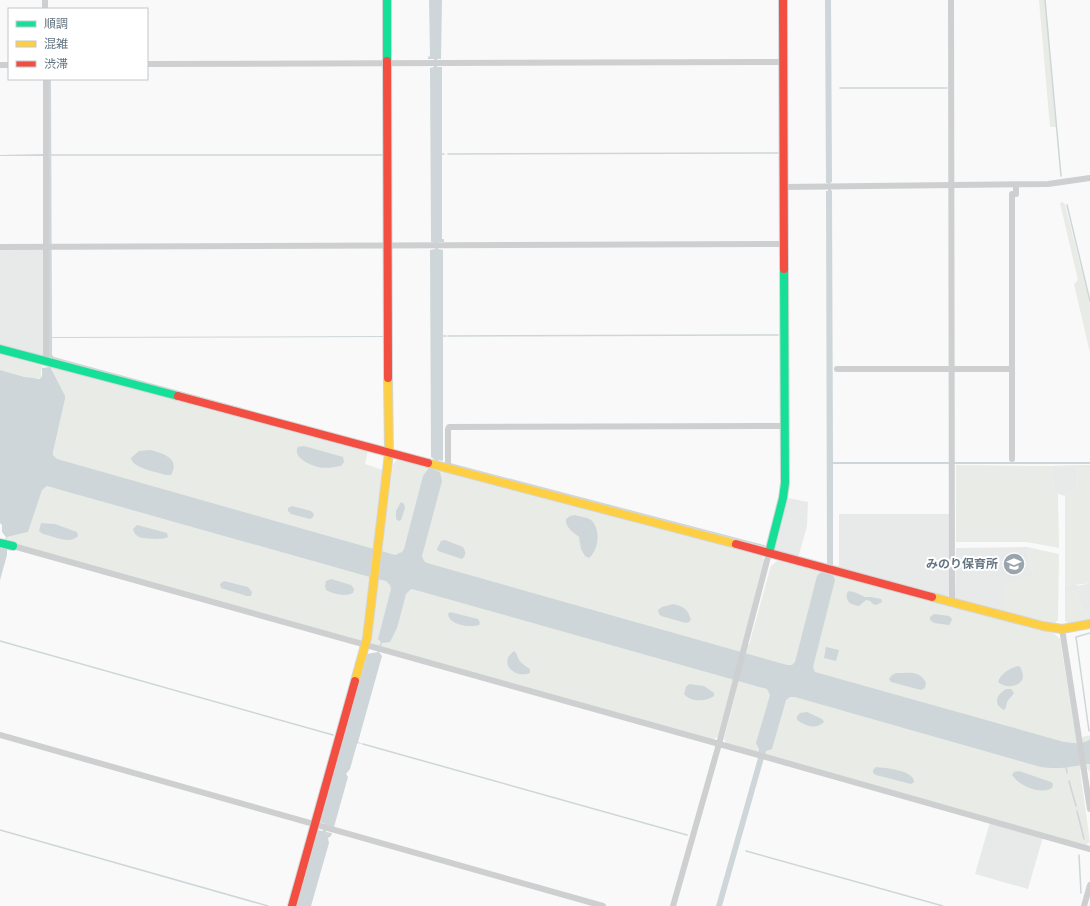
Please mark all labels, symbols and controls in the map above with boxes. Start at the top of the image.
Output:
legend [8,8,148,80]
text: 順調 [44,17,68,31]
text: 混雑 [44,37,68,51]
text: 渋滞 [44,57,68,71]
school or university icon: みのり保育所 [1001,551,1027,577]
place label: みのり保育所 [926,557,998,571]

